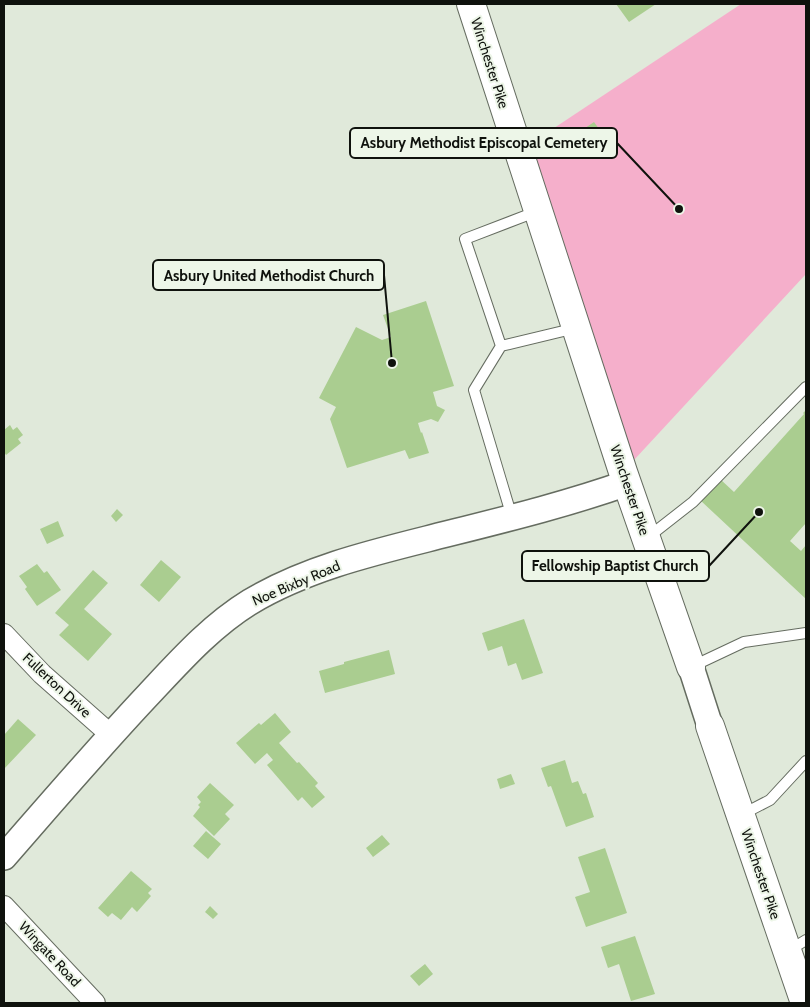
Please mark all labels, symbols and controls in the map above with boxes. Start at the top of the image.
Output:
street label: Winchester Pike [467,15,513,111]
callout: Asbury Methodist Episcopal Cemetery [350,128,617,158]
text: Asbury Methodist Episcopal Cemetery [360,134,608,152]
callout: Asbury United Methodist Church [153,260,384,290]
text: Asbury United Methodist Church [164,267,374,285]
street label: Winchester Pike [606,442,654,538]
callout: Fellowship Baptist Church [522,551,709,581]
street label: Noe Bixby Road [249,556,343,610]
text: Fellowship Baptist Church [532,557,698,575]
street label: Fullerton Drive [19,649,95,721]
street label: Winchester Pike [737,826,785,922]
street label: Wingate Road [15,918,85,990]

